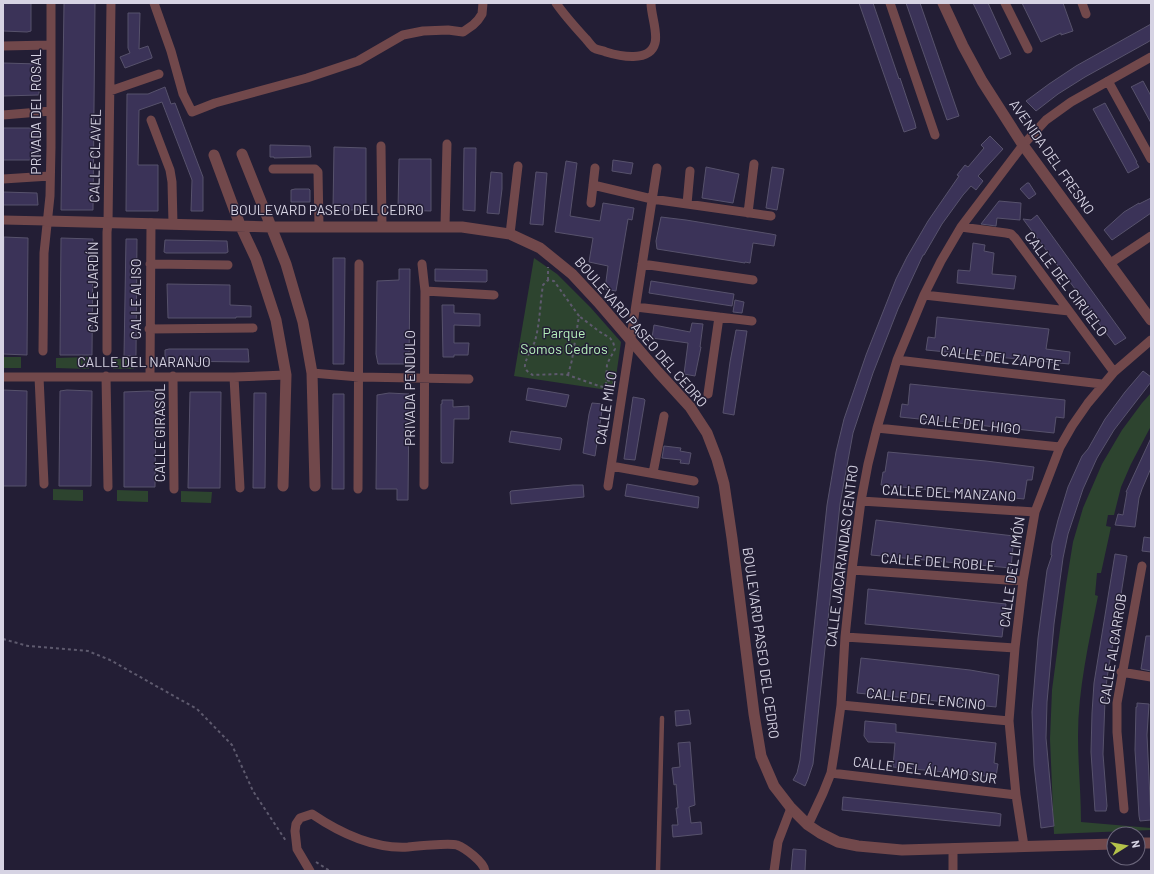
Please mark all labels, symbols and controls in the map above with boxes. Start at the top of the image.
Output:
street label: PRIVADA DEL ROSAL [27,49,44,175]
street label: AVENIDA DEL FRESNO [1006,96,1098,217]
street label: CALLE CLAVEL [85,109,104,203]
street label: BOULEVARD PASEO DEL CEDRO [230,201,424,218]
street label: CALLE DEL CIRUELO [1021,228,1111,339]
street label: CALLE JARDÍN [84,242,101,332]
street label: BOULEVARD PASEO DEL CEDRO [571,253,711,410]
street label: CALLE ALISO [127,258,144,340]
park label: Parque Somos Cedros [520,324,608,357]
street label: PRIVADA PENDULO [401,330,418,446]
street label: CALLE DEL ZAPOTE [940,342,1062,373]
street label: CALLE DEL NARANJO [77,353,211,370]
street label: CALLE MILO [591,370,620,446]
street label: CALLE GIRASOL [151,384,168,482]
street label: CALLE DEL HIGO [918,410,1022,437]
street label: CALLE JACARANDAS CENTRO [822,464,861,648]
street label: CALLE DEL MANZANO [881,480,1017,505]
street label: CALLE DEL LIMÓN [995,515,1028,628]
street label: BOULEVARD PASEO DEL CEDRO [740,546,783,740]
street label: CALLE DEL ROBLE [880,549,996,574]
street label: CALLE ALGARROB [1095,592,1130,706]
street label: CALLE DEL ENCINO [865,684,987,713]
street label: CALLE DEL ÁLAMO SUR [852,752,998,787]
north arrow [1106,826,1146,866]
text: N [1129,839,1143,849]

